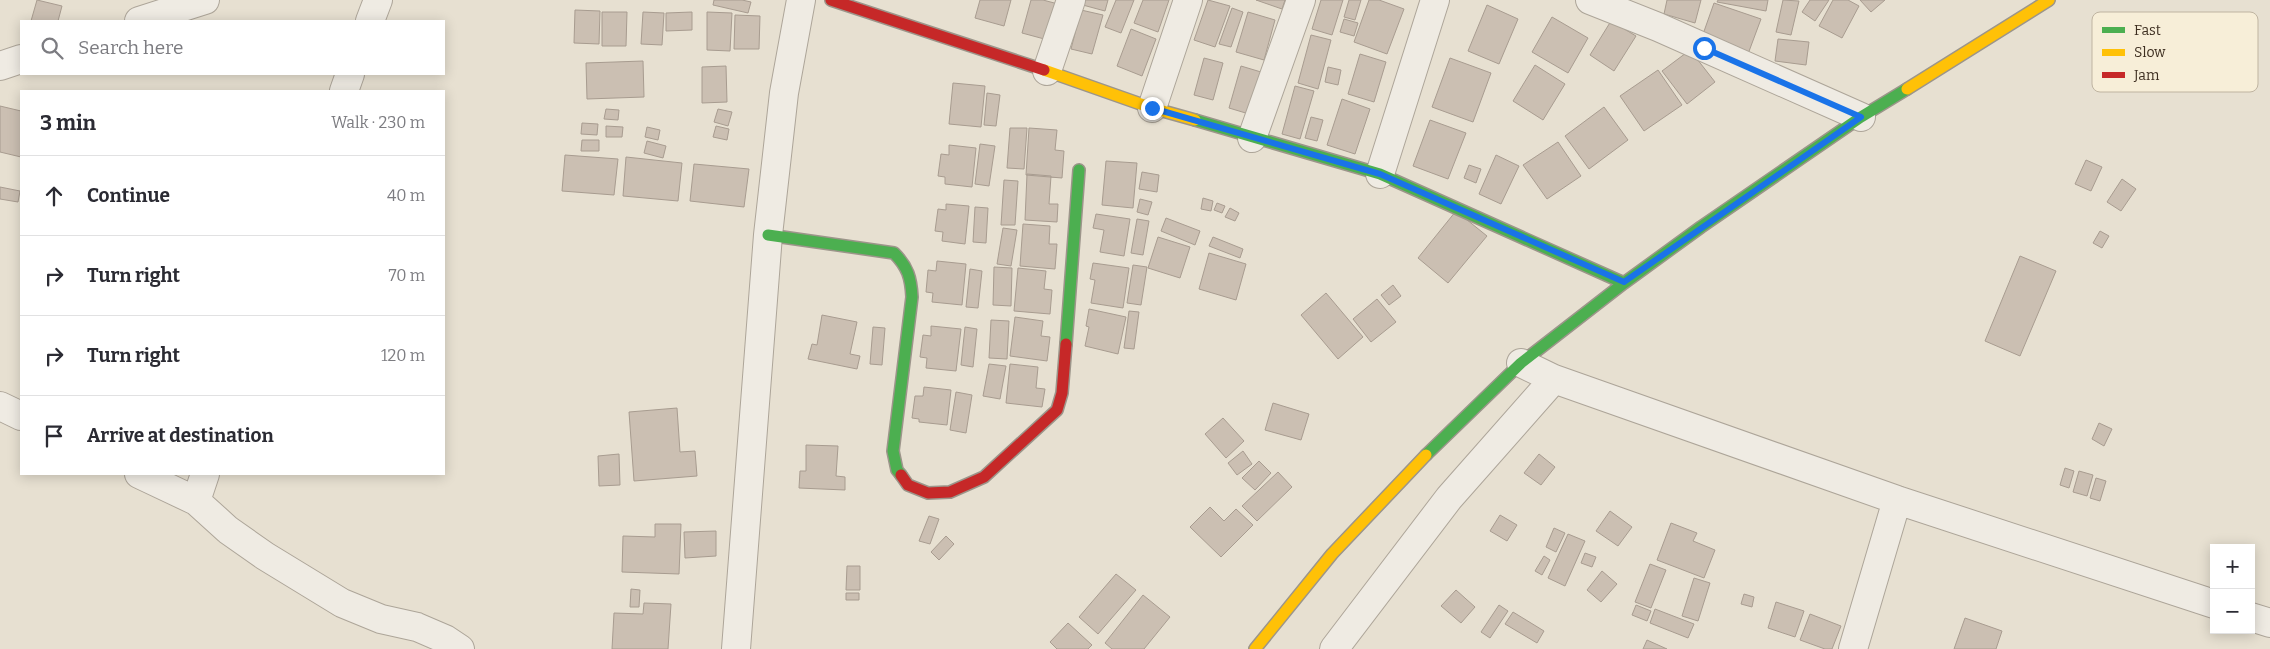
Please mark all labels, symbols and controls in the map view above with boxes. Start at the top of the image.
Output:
legend [2092,12,2258,92]
search box [20,20,445,75]
text: Fast [2134,22,2161,39]
icon: search [38,34,66,62]
text: Search here [78,36,183,59]
route start [1693,37,1716,60]
text: Slow [2134,44,2166,61]
text: Jam [2133,67,2160,84]
route end [1141,97,1164,120]
text: 3 min [40,110,96,136]
text: Walk · 230 m [331,113,425,132]
icon: ahead [40,182,68,210]
text: Continue [87,184,170,207]
text: 40 m [387,186,425,205]
icon: right [40,262,68,290]
text: Turn right [87,264,180,287]
text: 70 m [389,266,425,285]
icon: right [40,342,68,370]
text: Turn right [87,344,180,367]
text: 120 m [381,346,425,365]
icon: arrive [40,422,68,450]
text: Arrive at destination [87,424,274,447]
map controls [2210,544,2255,634]
button: + [2210,544,2255,589]
button: − [2210,589,2255,634]

